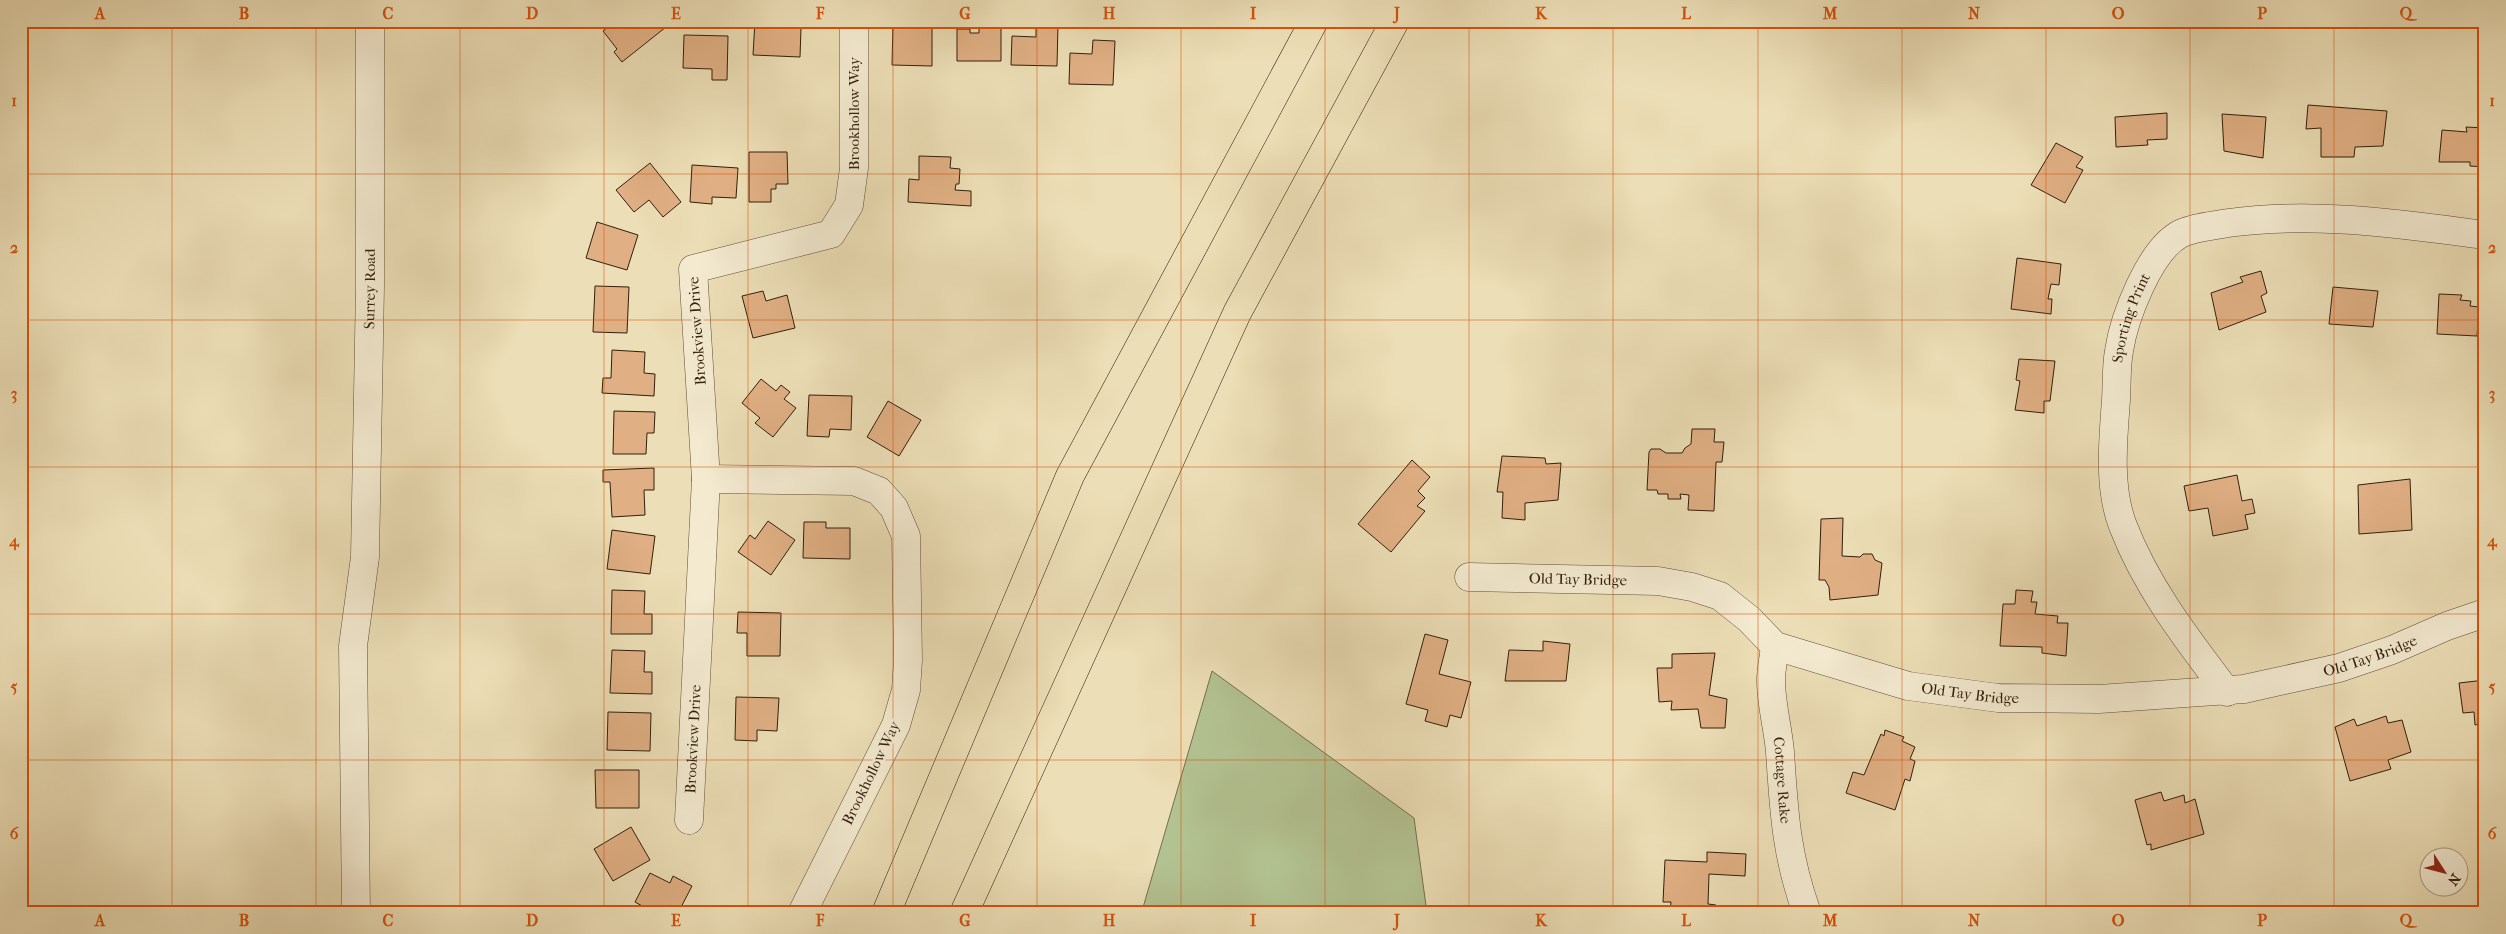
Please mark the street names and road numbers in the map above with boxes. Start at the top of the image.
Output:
street label: Brookhollow Way [845,56,863,170]
street label: Surrey Road [360,248,379,329]
street label: Sporting Print [2108,269,2154,364]
street label: Brookview Drive [684,275,710,386]
street label: Old Tay Bridge [1529,569,1628,589]
street label: Old Tay Bridge [2322,631,2420,680]
street label: Old Tay Bridge [1920,679,2020,707]
street label: Brookview Drive [681,684,705,794]
street label: Brookhollow Way [838,717,904,828]
street label: Cottage Rake [1769,736,1795,825]

